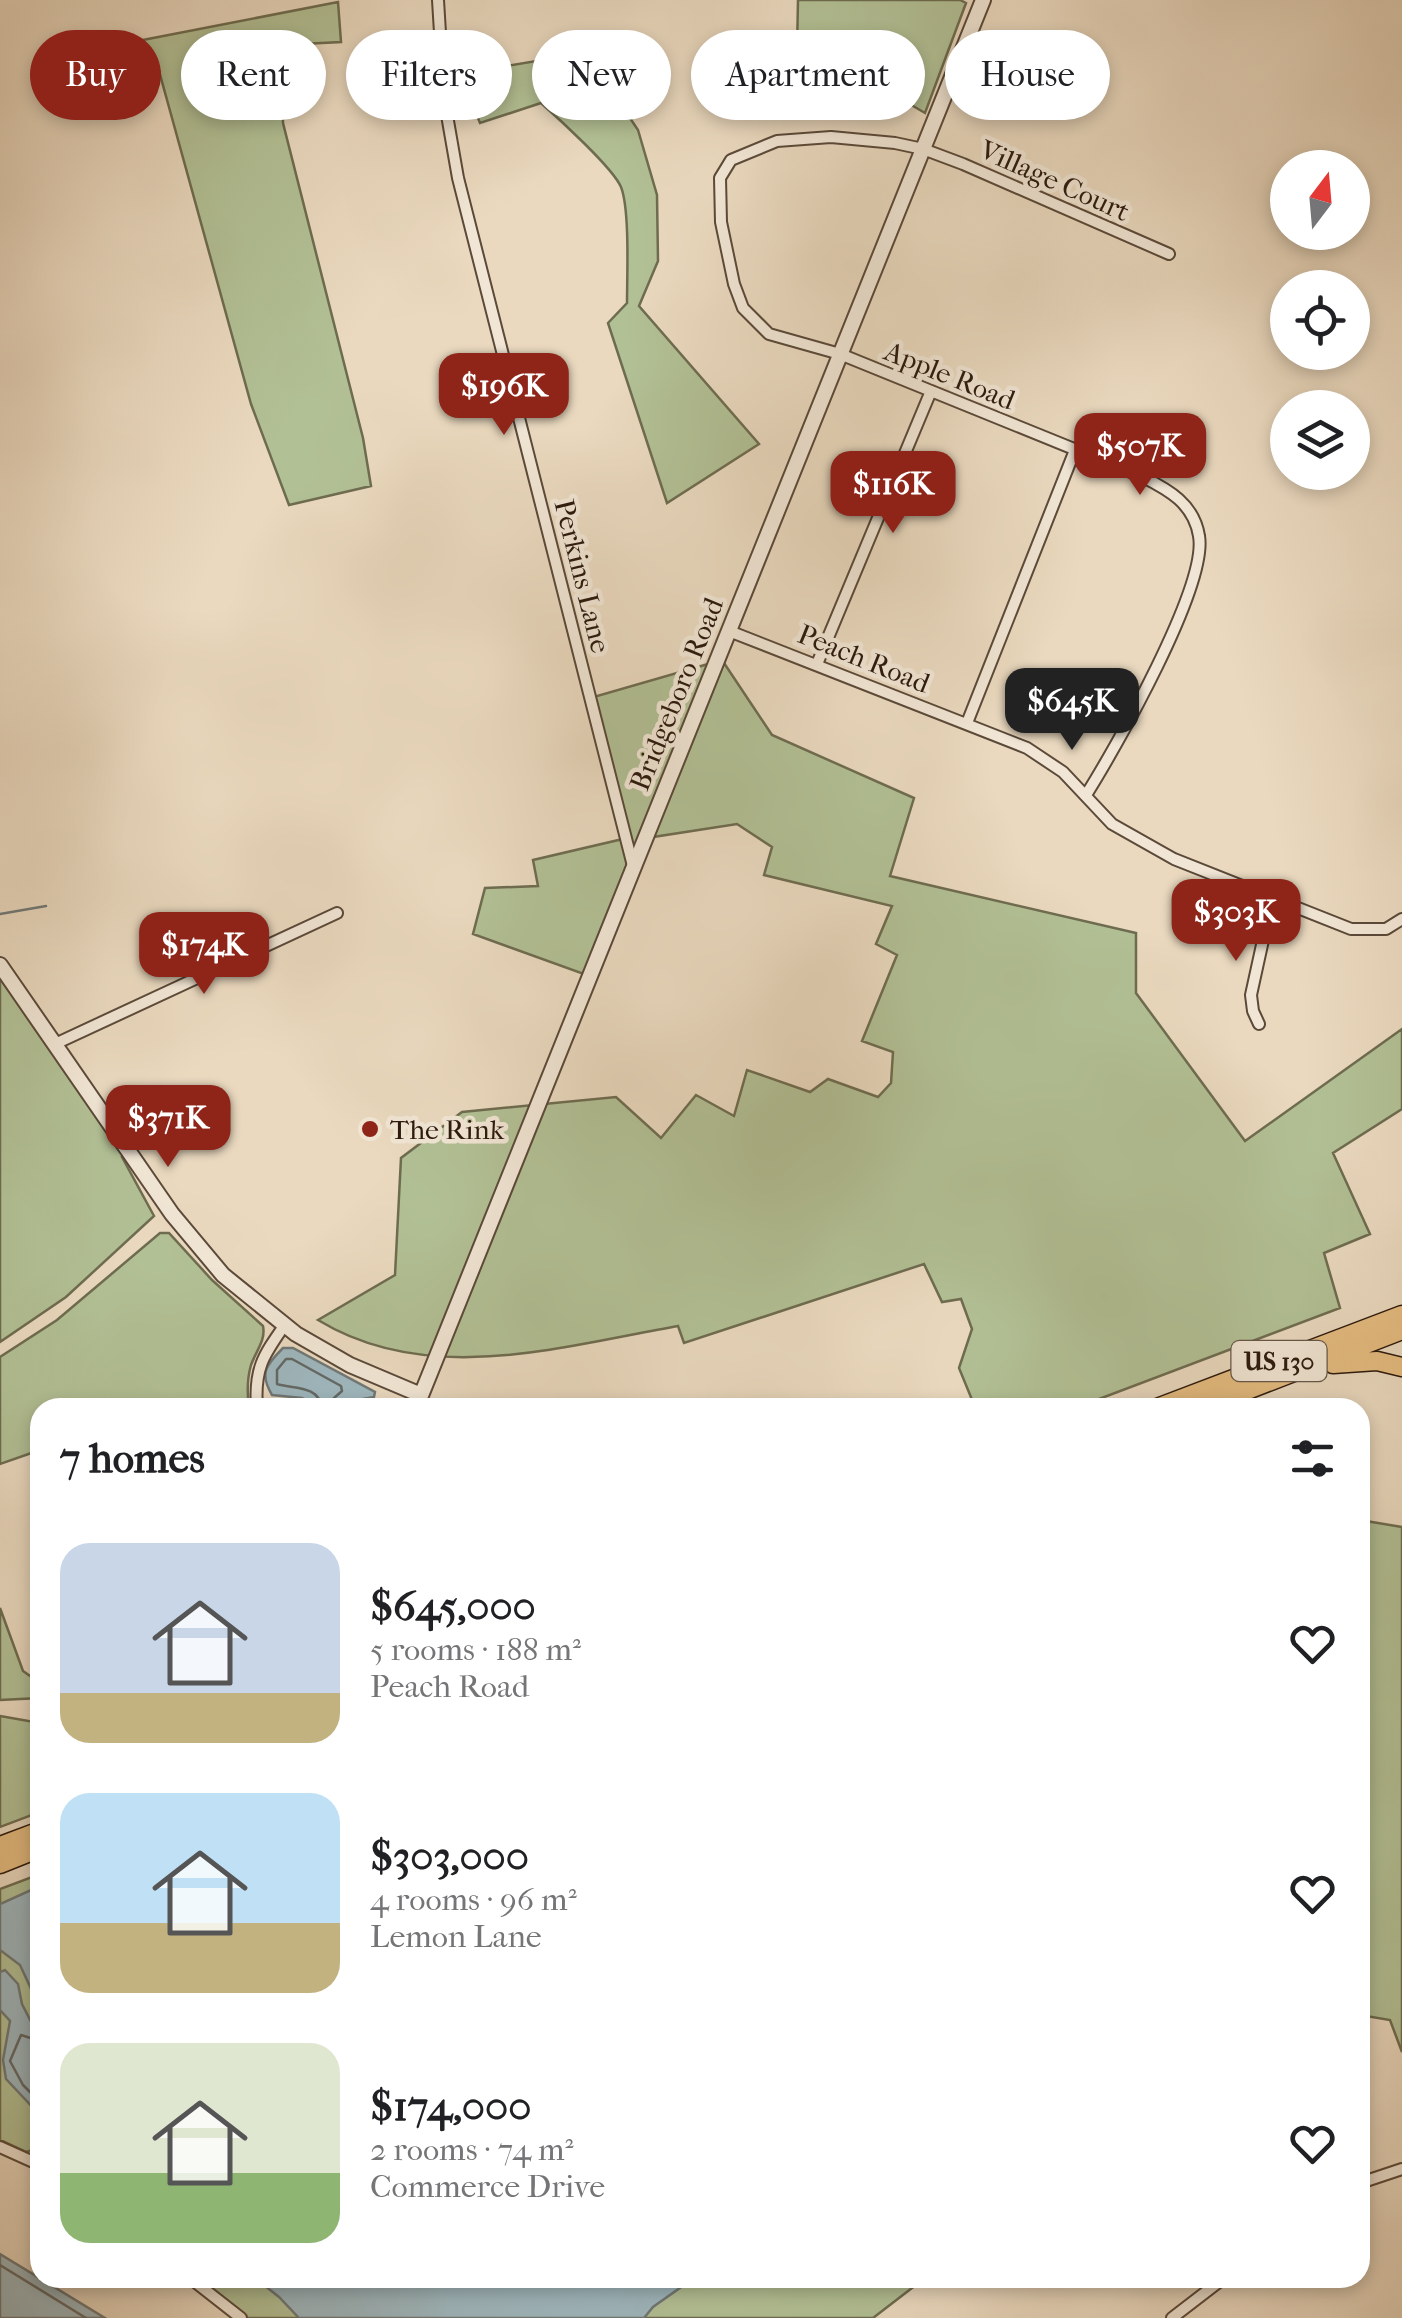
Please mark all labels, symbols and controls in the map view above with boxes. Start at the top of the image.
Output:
chip: Buy [30,30,161,120]
chip: Rent [181,30,326,120]
chip: Filters [346,30,512,120]
chip: New [532,30,671,120]
chip: Apartment [691,30,925,120]
chip: House [945,30,1110,120]
street label: Village Court [974,132,1135,228]
north arrow [1270,150,1370,250]
map controls [1270,150,1370,490]
button: locate [1270,270,1370,370]
street label: Apple Road [879,334,1021,417]
pin: $196K [434,353,574,438]
text: $196K [461,367,547,404]
button: layers [1270,390,1370,490]
pin: $507K [1070,413,1210,498]
text: $507K [1096,427,1184,464]
pin: $116K [823,451,963,536]
text: $116K [853,465,933,502]
street label: Perkins Lane [548,496,618,656]
street label: Bridgeboro Road [623,592,730,795]
street label: Peach Road [793,617,935,700]
pin: $645K [1002,668,1142,753]
text: $645K [1027,682,1117,719]
pin: $303K [1166,879,1306,964]
text: $303K [1194,893,1278,930]
pin: $174K [134,912,274,997]
text: $174K [161,926,247,963]
pin: $371K [98,1085,238,1170]
text: $371K [128,1099,208,1136]
place label: The Rink [390,1113,505,1146]
marker: The Rink [359,1118,381,1140]
road number: US 130 [1232,1341,1326,1381]
icon: filters [1285,1431,1340,1486]
text: 7 homes [60,1434,205,1483]
text: $645,000 [370,1582,536,1631]
icon: home [140,1583,260,1703]
icon: heart [1285,1616,1340,1671]
text: 5 rooms · 188 m² [370,1631,581,1668]
text: Peach Road [370,1668,529,1705]
text: $303,000 [370,1832,529,1881]
icon: home [140,1833,260,1953]
icon: heart [1285,1866,1340,1921]
text: 4 rooms · 96 m² [370,1881,577,1918]
text: Lemon Lane [370,1918,542,1955]
text: $174,000 [370,2082,531,2131]
icon: home [140,2083,260,2203]
icon: heart [1285,2116,1340,2171]
text: 2 rooms · 74 m² [370,2131,574,2168]
text: Commerce Drive [370,2168,605,2205]

